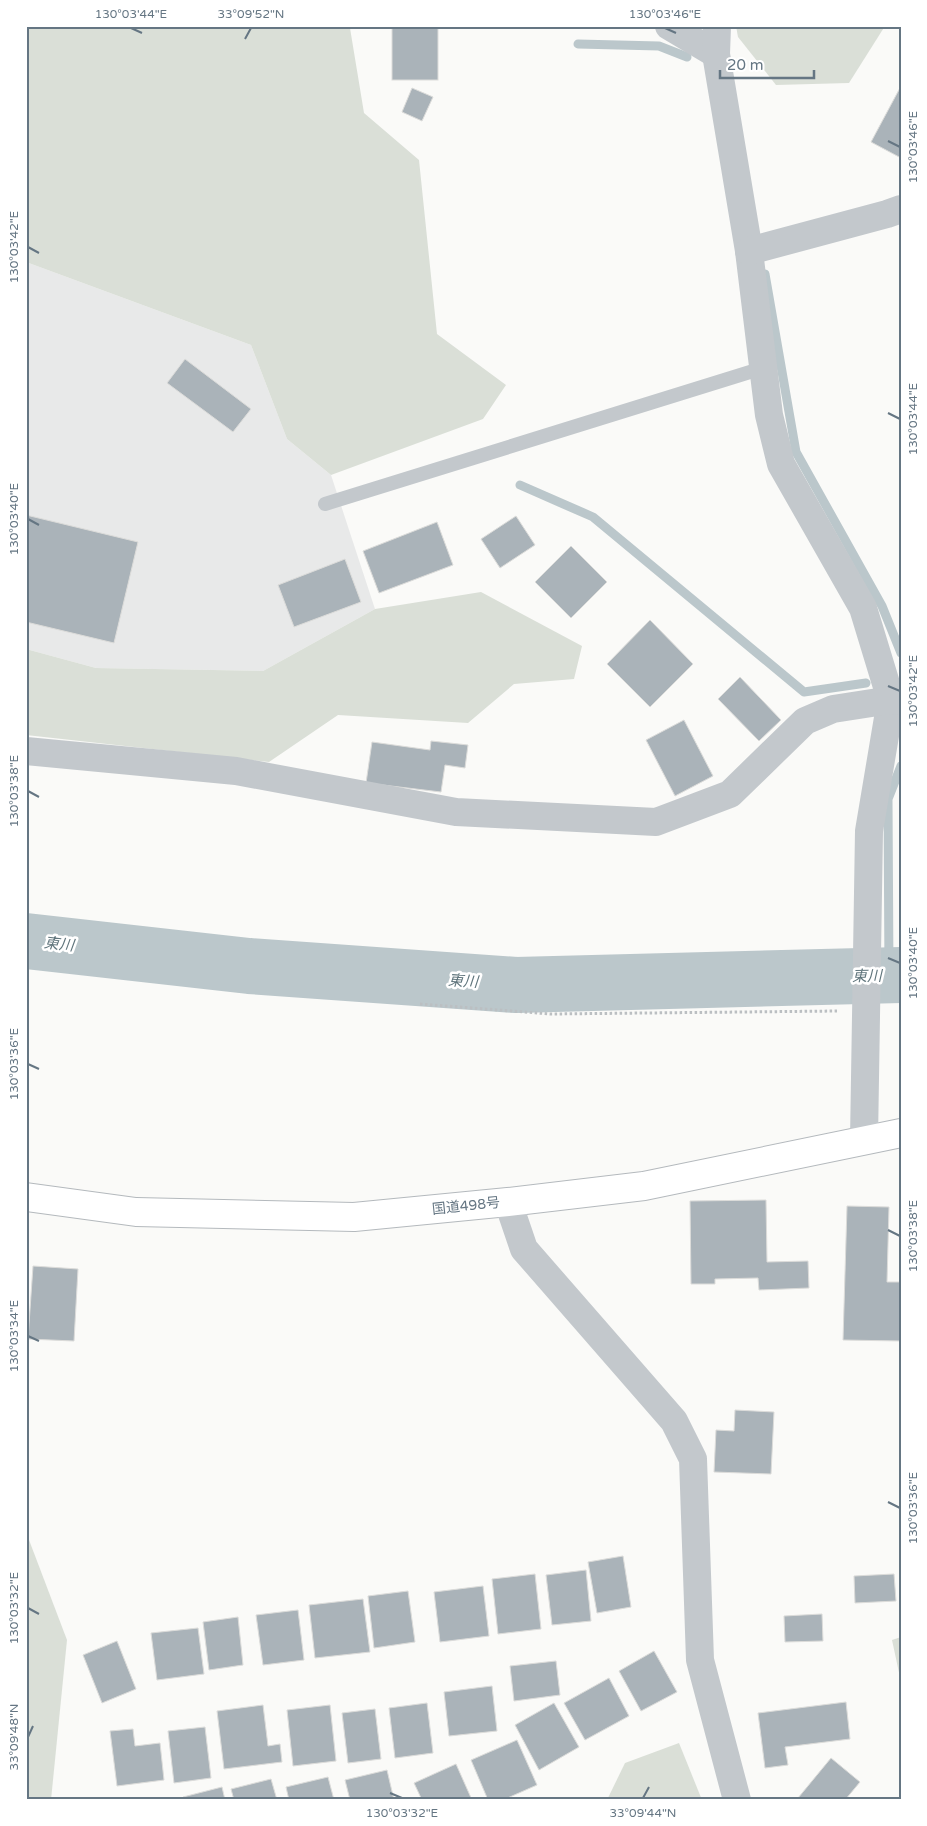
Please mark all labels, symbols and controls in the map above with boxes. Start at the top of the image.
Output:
text: 130°03'44"E [95,7,168,21]
text: 33°09'52"N [218,7,285,21]
text: 130°03'46"E [629,7,702,21]
scale bar [720,48,813,80]
text: 20 m [727,56,764,74]
text: 130°03'46"E [906,110,920,183]
text: 130°03'42"E [7,210,21,283]
text: 130°03'44"E [906,382,920,455]
text: 130°03'40"E [7,482,21,555]
text: 130°03'42"E [906,654,920,727]
text: 130°03'38"E [7,754,21,827]
text: 130°03'40"E [906,926,920,999]
water label: 東川 [43,933,77,955]
water label: 東川 [852,967,884,985]
water label: 東川 [447,971,481,991]
text: 130°03'36"E [7,1027,21,1100]
street label: 国道498号 [431,1194,501,1218]
text: 130°03'38"E [906,1199,920,1272]
text: 130°03'34"E [7,1299,21,1372]
text: 130°03'36"E [906,1471,920,1544]
text: 130°03'32"E [7,1571,21,1644]
text: 33°09'48"N [7,1704,21,1771]
text: 130°03'32"E [366,1806,439,1820]
text: 33°09'44"N [610,1806,677,1820]

